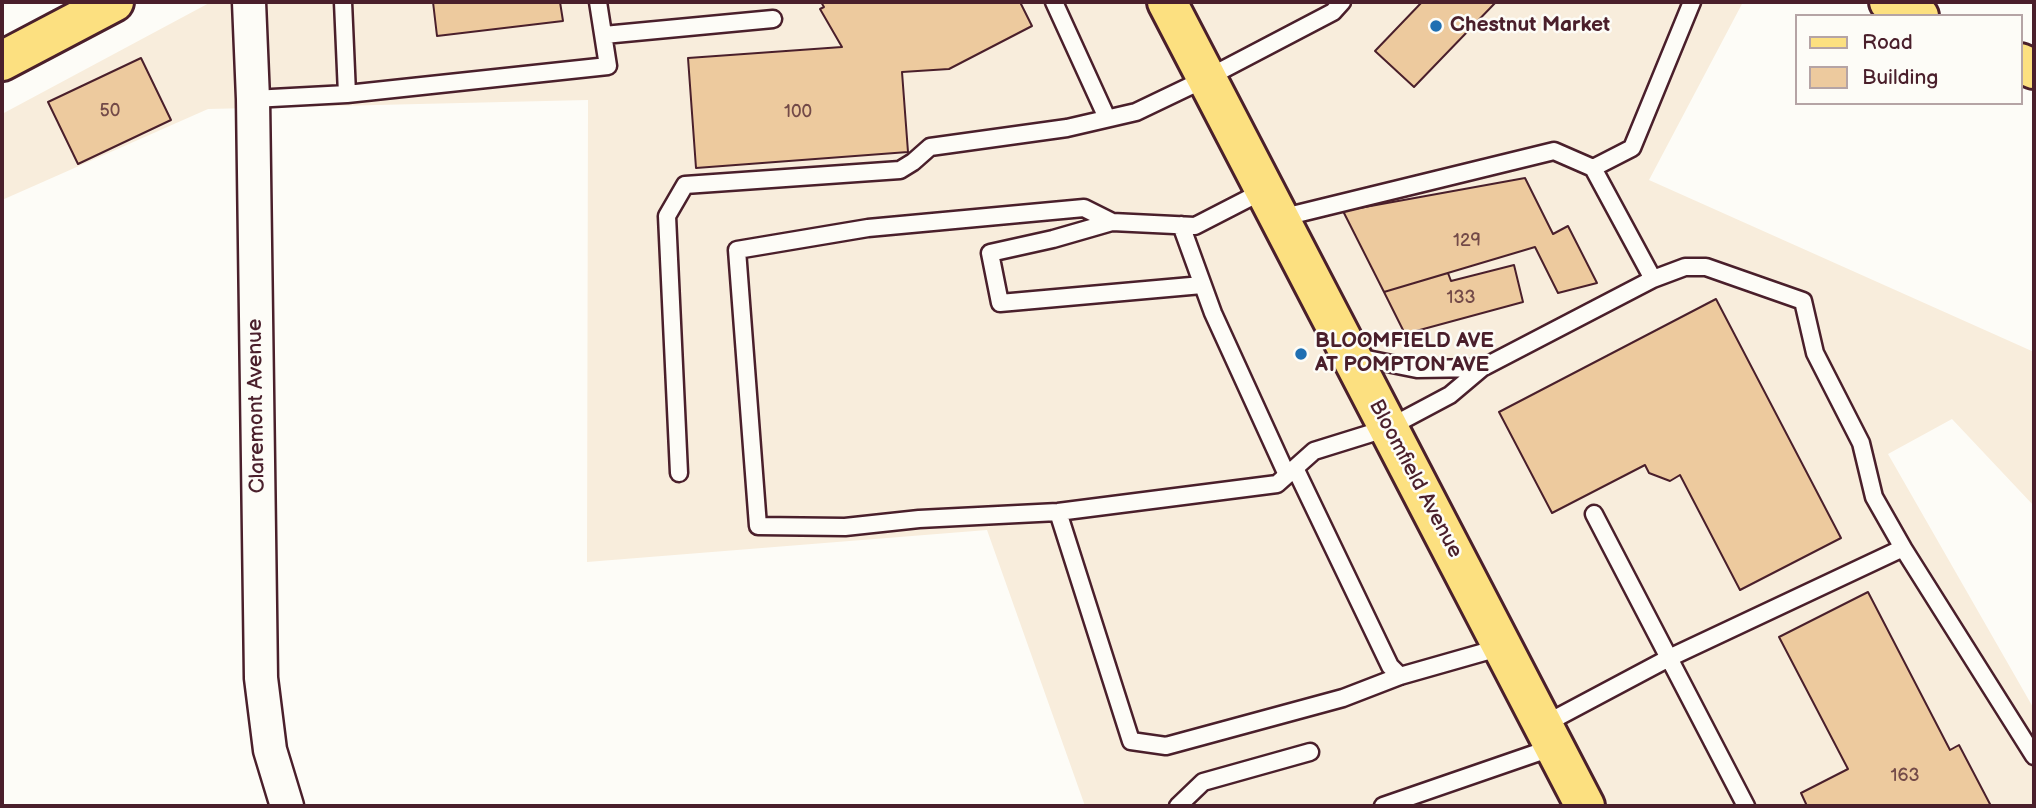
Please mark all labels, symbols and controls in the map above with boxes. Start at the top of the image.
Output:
place label: Chestnut Market [1450,13,1610,39]
legend [1794,14,2022,105]
marker: Chestnut Market [1428,18,1444,34]
text: Road [1862,30,1913,55]
text: Building [1862,65,1938,90]
house number: 50 [100,100,120,122]
house number: 100 [784,101,812,123]
house number: 129 [1453,230,1481,252]
house number: 133 [1446,287,1476,309]
street label: Claremont Avenue [243,318,271,494]
place label: BLOOMFIELD AVE AT POMPTON AVE [1315,329,1494,379]
marker: BLOOMFIELD AVE AT POMPTON AVE [1293,346,1309,362]
street label: Bloomfield Avenue [1363,396,1467,562]
house number: 163 [1890,765,1920,787]

